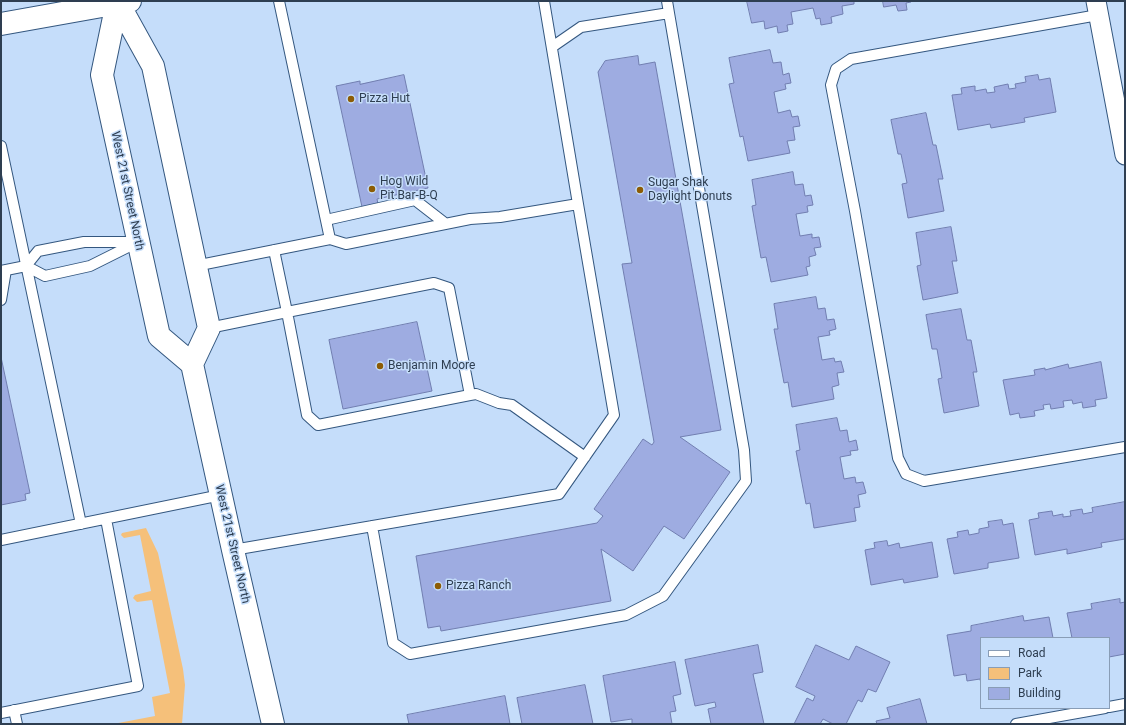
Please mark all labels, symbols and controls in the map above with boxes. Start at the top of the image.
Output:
place label: Pizza Hut [359,92,410,106]
marker: Pizza Hut [346,94,356,104]
street label: West 21st Street North [107,130,147,252]
place label: Hog Wild Pit Bar-B-Q [380,175,438,203]
place label: Sugar Shak Daylight Donuts [648,176,732,204]
marker: Hog Wild Pit Bar-B-Q [367,184,377,194]
marker: Sugar Shak Daylight Donuts [635,185,645,195]
place label: Benjamin Moore [388,359,475,373]
marker: Benjamin Moore [375,361,385,371]
street label: West 21st Street North [211,483,253,605]
place label: Pizza Ranch [446,579,511,593]
marker: Pizza Ranch [433,581,443,591]
legend [980,637,1110,709]
text: Road [1018,646,1046,660]
text: Park [1018,666,1042,680]
text: Building [1018,686,1061,700]

